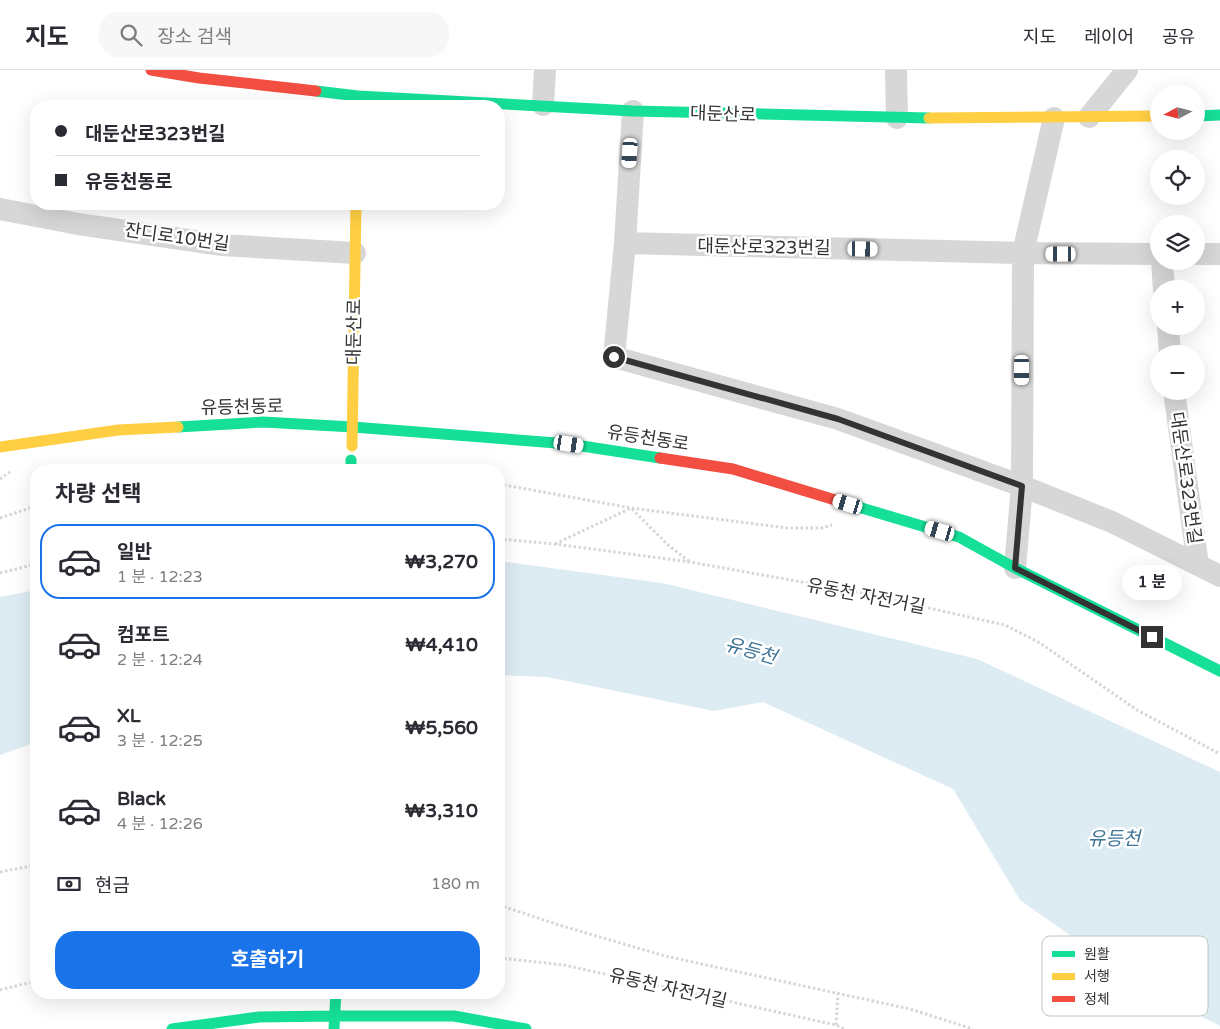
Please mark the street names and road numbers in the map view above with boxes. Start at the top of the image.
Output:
street label: 대둔산로 [690,102,756,126]
street label: 잔디로10번길 [123,219,231,255]
street label: 대둔산로323번길 [697,235,831,259]
street label: 대둔산로 [342,299,366,365]
street label: 유등천동로 [200,395,284,419]
street label: 대둔산로323번길 [1166,410,1206,546]
street label: 유등천동로 [605,421,691,455]
street label: 유동천 자전거길 [805,574,927,618]
street label: 유동천 자전거길 [607,964,729,1012]

